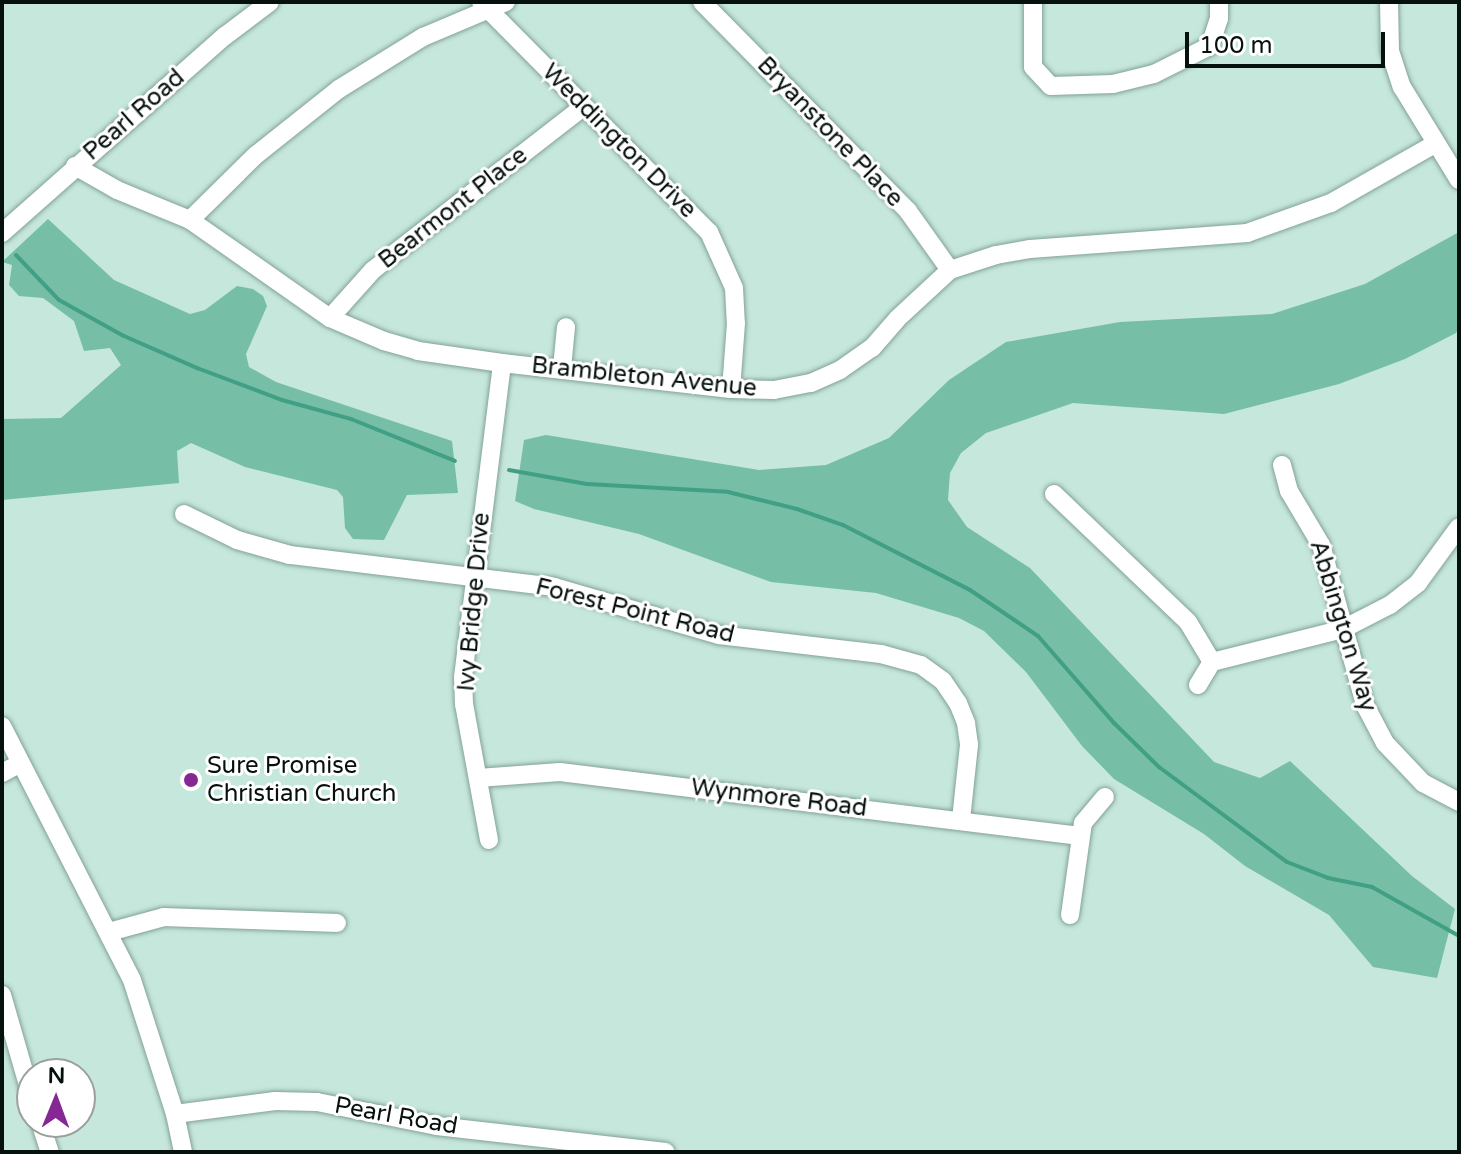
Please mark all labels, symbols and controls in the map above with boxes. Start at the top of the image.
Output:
scale bar [1189,16,1389,66]
text: 100 m [1199,31,1273,60]
street label: Bryanstone Place [751,51,909,213]
street label: Weddington Drive [536,58,702,224]
street label: Pearl Road [78,63,190,167]
street label: Bearmont Place [373,141,533,275]
street label: Brambleton Avenue [530,351,758,403]
street label: Ivy Bridge Drive [452,511,496,693]
street label: Abbington Way [1303,537,1383,715]
street label: Forest Point Road [533,572,737,650]
place label: Sure Promise Christian Church [207,752,396,808]
marker: Sure Promise Christian Church [182,771,200,789]
street label: Wynmore Road [689,773,869,823]
north arrow [16,1058,96,1138]
text: N [47,1063,65,1089]
street label: Pearl Road [332,1091,460,1141]

